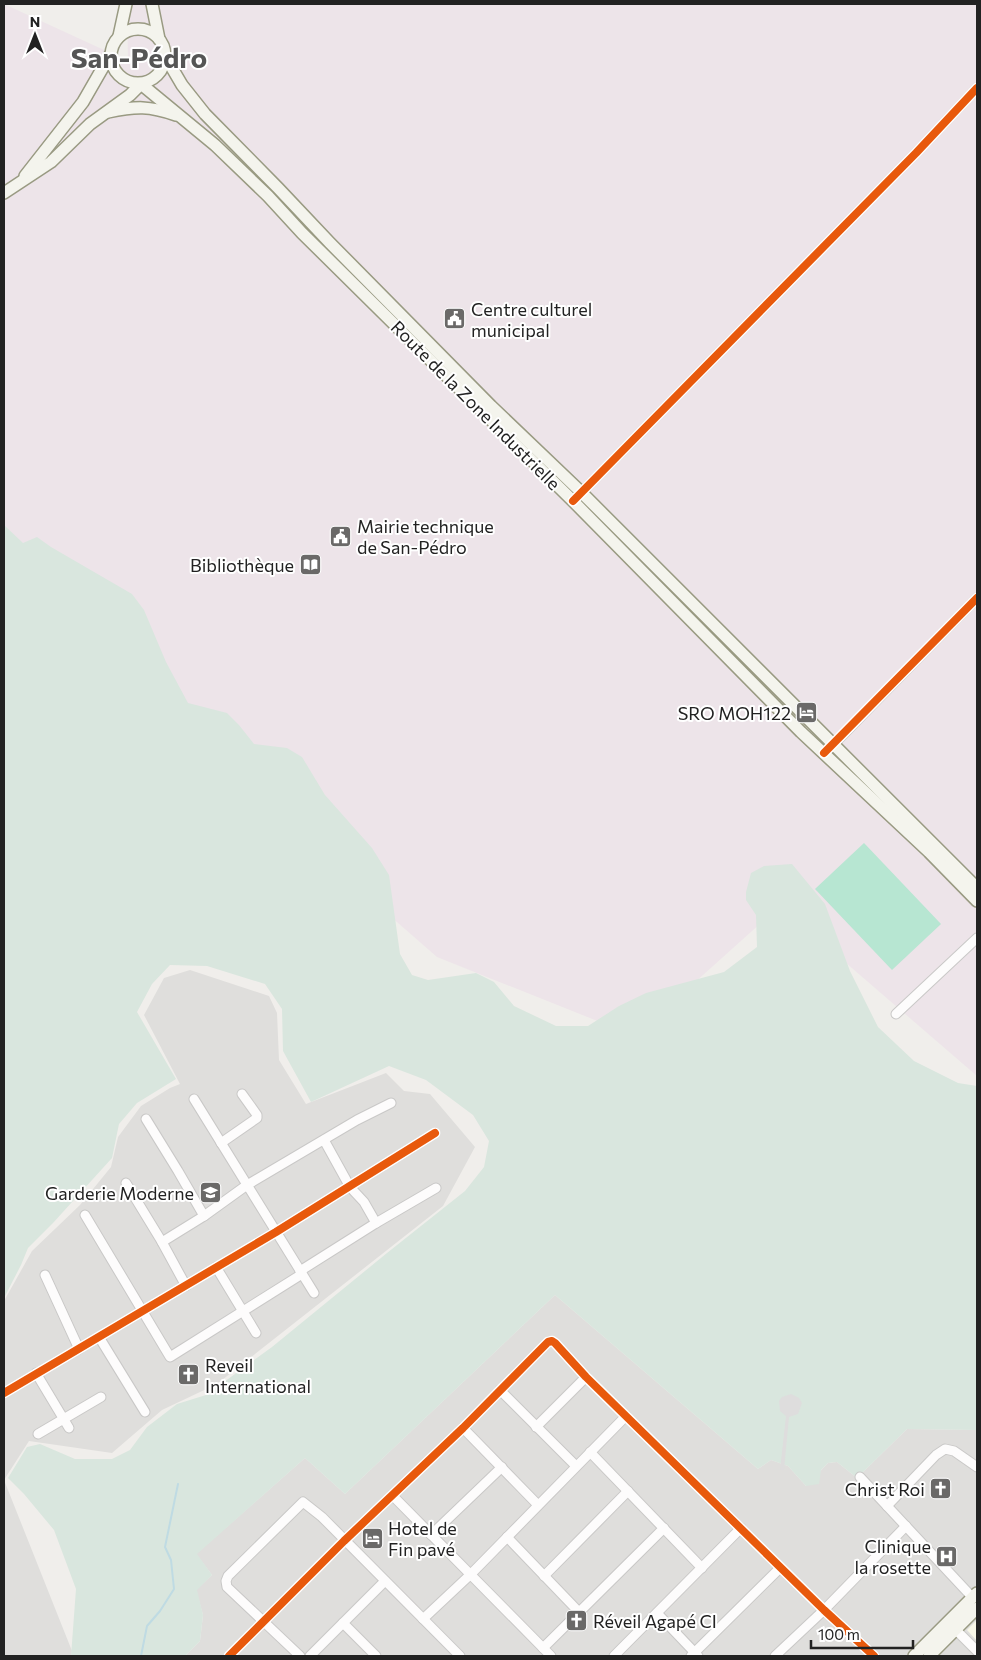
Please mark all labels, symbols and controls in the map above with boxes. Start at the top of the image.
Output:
north arrow [10,10,60,60]
text: N [30,13,40,30]
district label: San-Pédro [71,40,207,74]
place label: Centre culturel municipal [471,298,592,341]
public building icon: Centre culturel municipal [443,307,467,331]
street label: Route de la Zone Industrielle [387,316,565,494]
place label: Mairie technique de San-Pédro [357,515,494,558]
public building icon: Mairie technique de San-Pédro [329,524,353,548]
library icon: Bibliothèque [298,553,322,577]
place label: Bibliothèque [190,554,294,576]
hotel icon: SRO MOH122 [795,701,819,725]
place label: SRO MOH122 [678,702,791,724]
school or university icon: Garderie Moderne [198,1181,222,1205]
place label: Garderie Moderne [45,1182,194,1204]
place label: Reveil International [205,1354,311,1397]
church icon: Reveil International [177,1363,201,1387]
church icon: Christ Roi [929,1477,953,1501]
place label: Christ Roi [845,1478,925,1500]
place label: Hotel de Fin pavé [388,1517,457,1560]
hotel icon: Hotel de Fin pavé [360,1526,384,1550]
place label: Clinique la rosette [854,1535,931,1578]
hospital icon: Clinique la rosette [935,1544,959,1568]
church icon: Réveil Agapé CI [565,1609,589,1633]
place label: Réveil Agapé CI [593,1610,717,1632]
scale bar [811,1618,914,1650]
text: 100 m [818,1625,860,1643]

